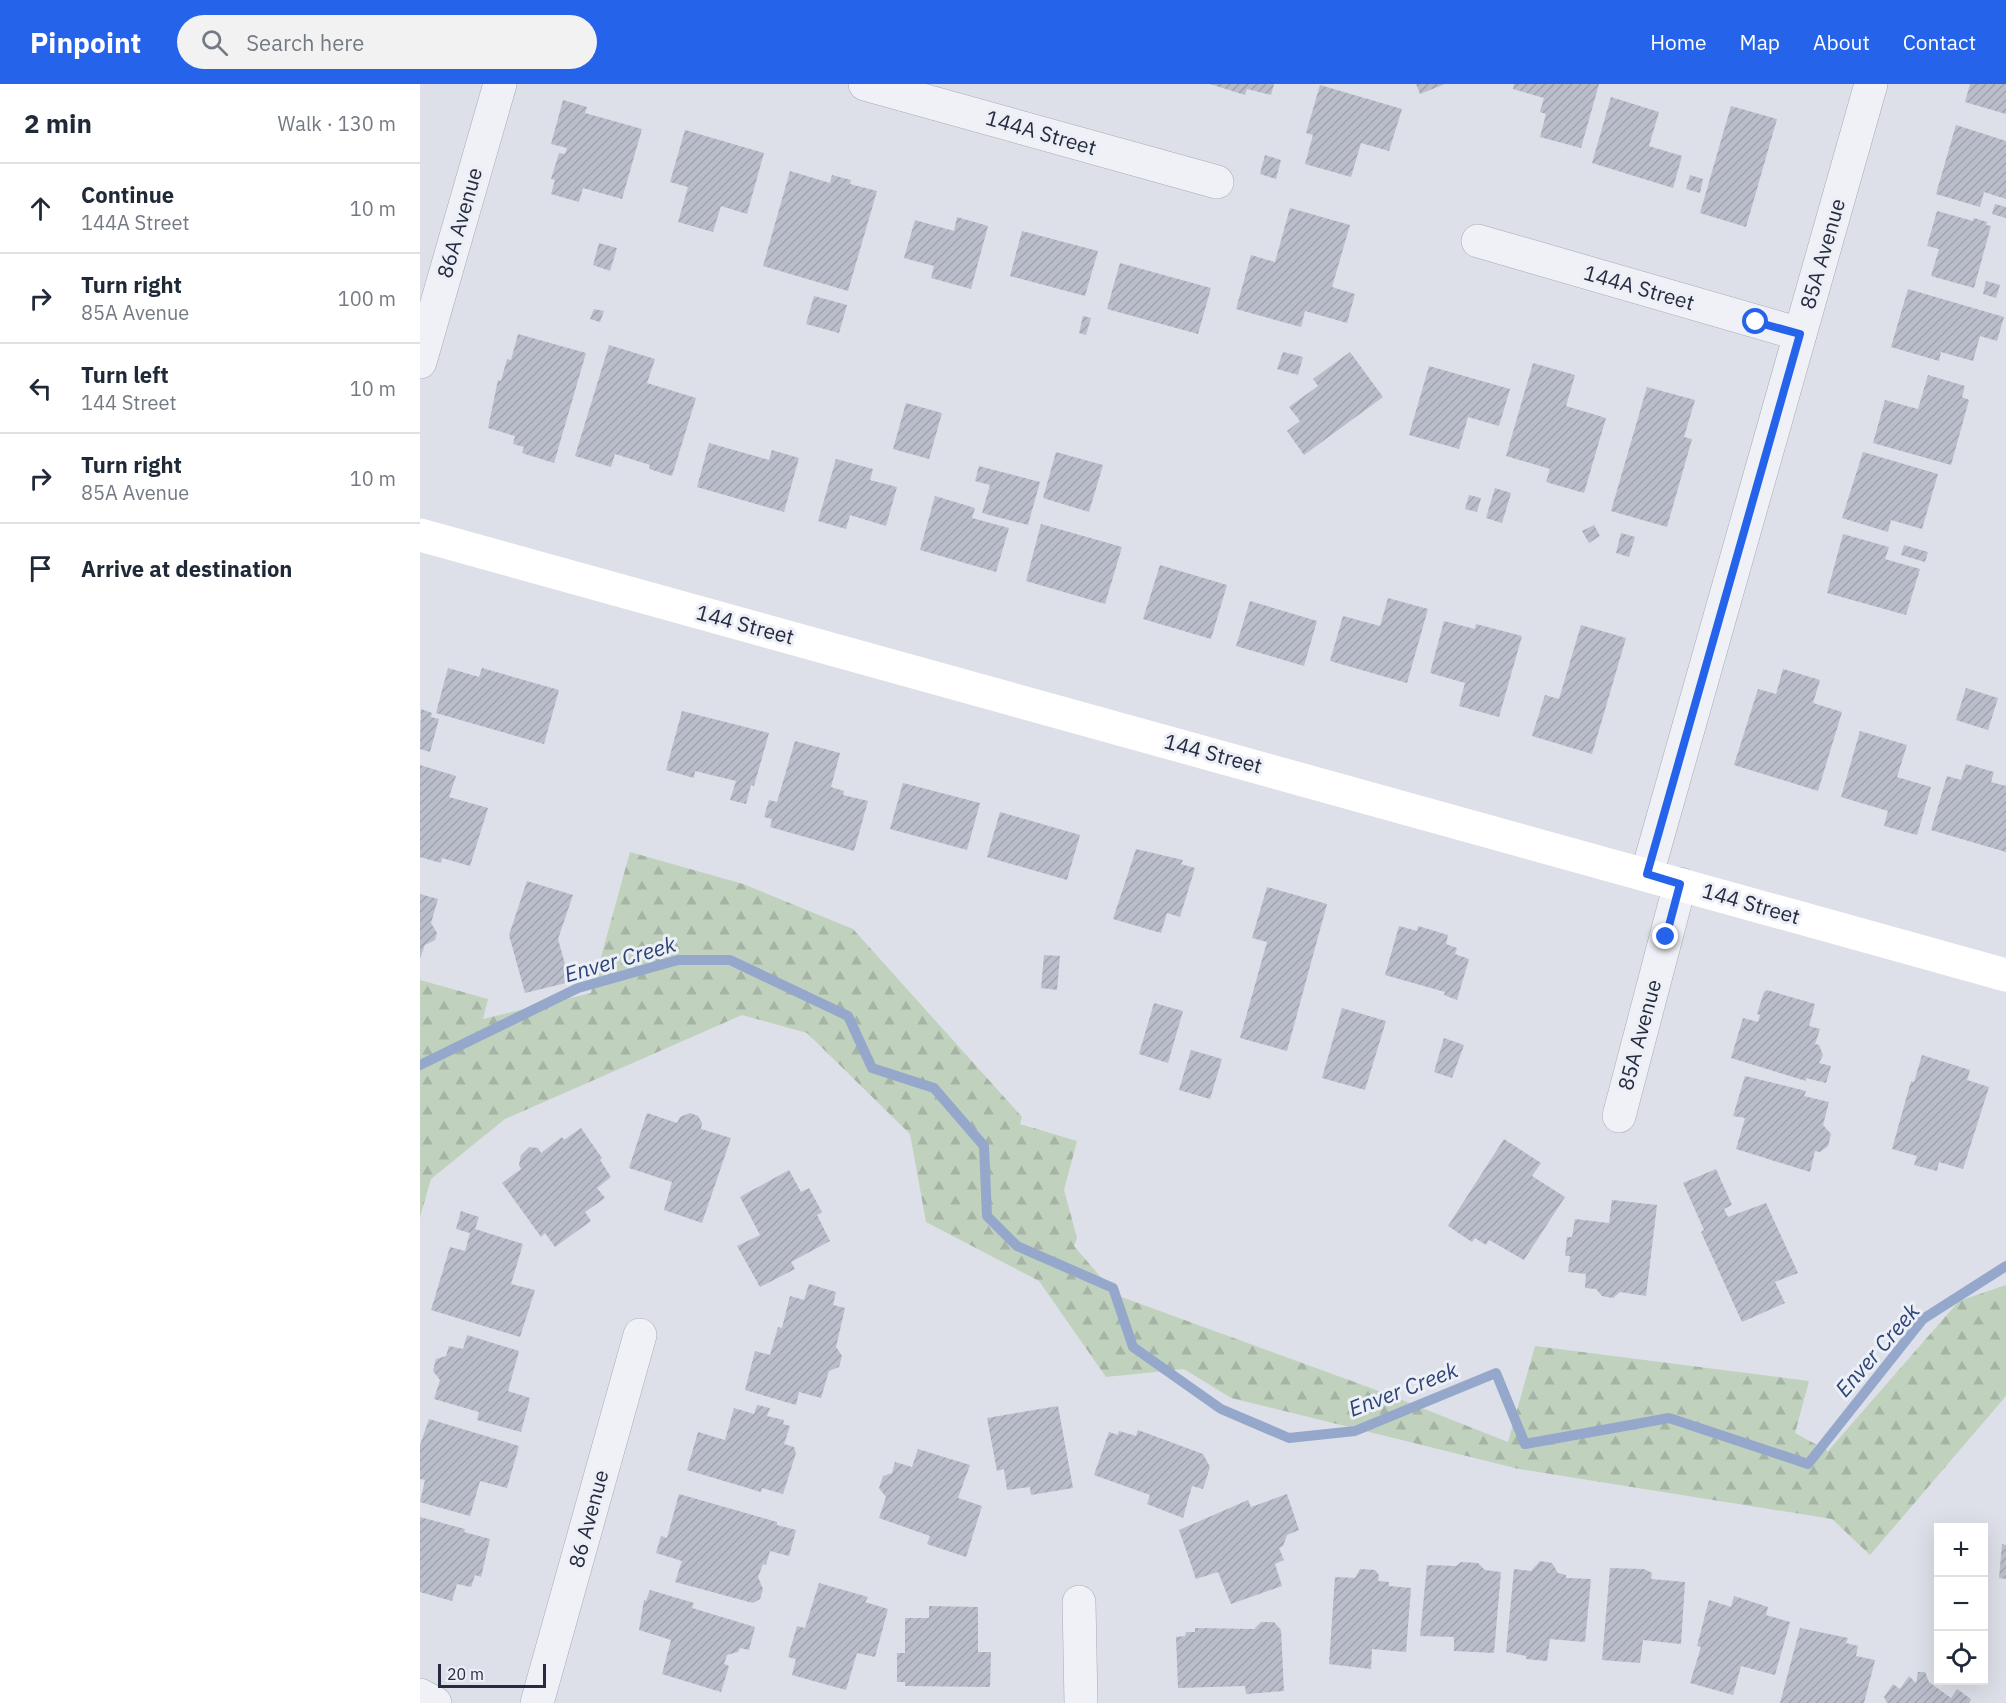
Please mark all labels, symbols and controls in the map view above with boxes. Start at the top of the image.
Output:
search box [177,15,597,69]
text: Pinpoint [30,24,141,61]
icon: search [198,26,231,59]
text: Search here [246,28,364,57]
text: Home [1650,28,1707,56]
text: Map [1740,28,1780,56]
text: About [1813,28,1870,56]
text: Contact [1903,28,1976,56]
street label: 144A Street [983,103,1100,161]
text: 2 min [24,106,92,140]
text: Walk · 130 m [278,110,396,137]
street label: 86A Avenue [430,164,488,281]
text: Continue [81,180,174,209]
icon: ahead [24,192,57,225]
text: 10 m [350,195,396,222]
street label: 85A Avenue [1793,195,1851,312]
text: 144A Street [81,209,189,236]
street label: 144A Street [1581,258,1698,316]
text: Turn right [81,270,182,299]
icon: right [24,282,57,315]
text: 100 m [338,285,396,312]
text: 85A Avenue [81,299,189,326]
route start [1742,308,1768,334]
text: Turn left [81,360,169,389]
icon: left [24,372,57,405]
text: 10 m [350,375,396,402]
text: 144 Street [81,389,177,416]
text: Turn right [81,450,182,479]
icon: right [24,462,57,495]
text: 10 m [350,465,396,492]
text: 85A Avenue [81,479,189,506]
icon: arrive [24,552,57,585]
text: Arrive at destination [81,554,292,583]
street label: 144 Street [693,598,797,651]
street label: 144 Street [1161,727,1265,780]
street label: 144 Street [1699,876,1803,930]
route end [1652,923,1678,949]
water label: Enver Creek [561,929,680,988]
street label: 85A Avenue [1611,976,1667,1093]
water label: Enver Creek [1828,1296,1926,1402]
water label: Enver Creek [1344,1354,1462,1423]
street label: 86 Avenue [562,1467,615,1571]
map controls [1934,1523,1988,1685]
button: + [1934,1523,1988,1577]
button: − [1934,1577,1988,1631]
button: locate [1934,1631,1988,1685]
scale bar [438,1661,546,1688]
text: 20 m [447,1664,484,1684]

